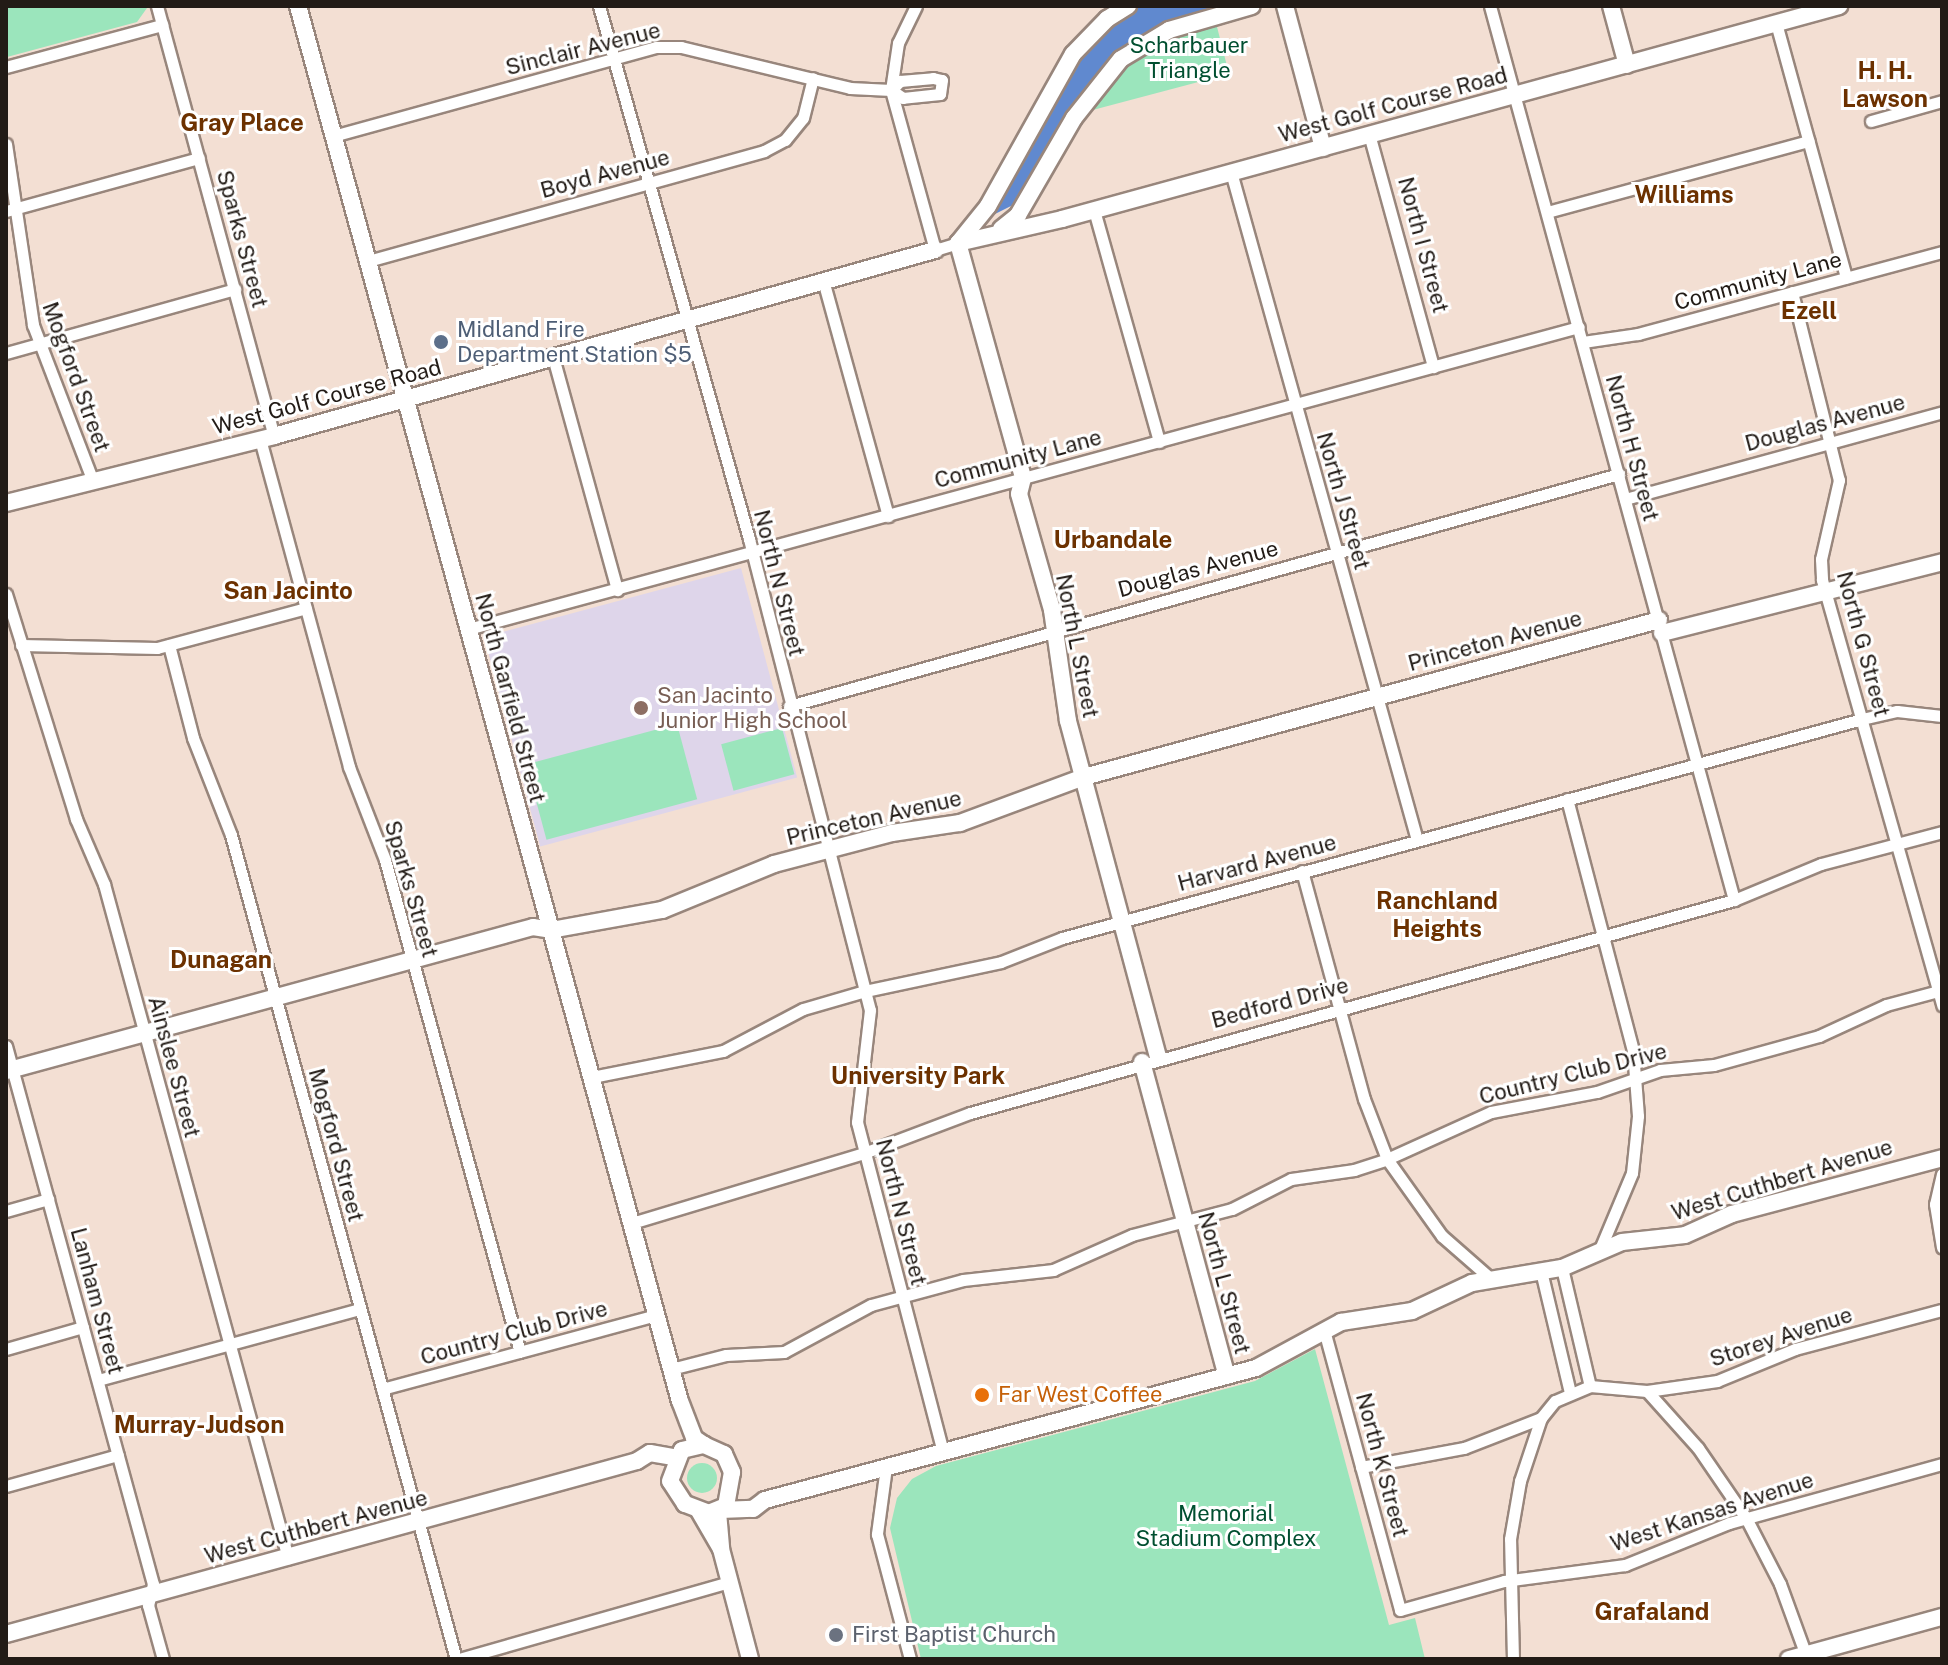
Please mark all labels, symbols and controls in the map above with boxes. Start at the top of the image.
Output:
street label: Sinclair Avenue [503,17,663,81]
park label: Scharbauer Triangle [1130,32,1248,84]
district label: H. H. Lawson [1842,57,1928,113]
street label: West Golf Course Road [1276,62,1510,148]
district label: Gray Place [180,109,304,137]
street label: Boyd Avenue [537,144,673,204]
street label: Sparks Street [211,167,273,311]
street label: North I Street [1392,174,1454,316]
district label: Williams [1634,181,1734,209]
street label: Community Lane [1672,246,1844,316]
district label: Ezell [1781,297,1837,325]
street label: Mogford Street [37,298,115,456]
place label: Midland Fire Department Station $5 [457,316,692,368]
marker: Midland Fire Department Station $5 [432,333,450,351]
street label: West Golf Course Road [210,354,444,440]
street label: North H Street [1600,372,1664,524]
street label: Douglas Avenue [1742,389,1908,457]
street label: Community Lane [932,424,1104,494]
street label: North J Street [1311,429,1375,573]
street label: North N Street [748,507,810,659]
district label: Urbandale [1054,526,1172,554]
street label: Douglas Avenue [1115,535,1281,603]
street label: North G Street [1831,568,1895,720]
street label: North L Street [1050,572,1104,720]
district label: San Jacinto [223,577,353,605]
street label: North Garfield Street [469,590,551,806]
street label: Princeton Avenue [1405,605,1585,677]
place label: San Jacinto Junior High School [657,682,848,734]
marker: San Jacinto Junior High School [632,699,650,717]
street label: Princeton Avenue [784,785,964,851]
street label: Sparks Street [379,817,443,961]
street label: Harvard Avenue [1175,829,1339,897]
district label: Ranchland Heights [1376,887,1498,943]
district label: Dunagan [170,946,272,974]
street label: Bedford Drive [1209,972,1351,1034]
street label: Ainslee Street [142,993,206,1141]
street label: Country Club Drive [1476,1038,1670,1110]
district label: University Park [831,1062,1005,1090]
street label: Mogford Street [303,1065,369,1225]
street label: West Cuthbert Avenue [1668,1134,1896,1226]
street label: North N Street [870,1136,932,1288]
street label: North L Street [1192,1209,1256,1357]
street label: Lanham Street [65,1225,129,1377]
street label: Country Club Drive [418,1295,610,1371]
street label: Storey Avenue [1706,1302,1856,1372]
place label: Far West Coffee [998,1382,1163,1408]
marker: Far West Coffee [973,1386,991,1404]
street label: North K Street [1350,1390,1414,1540]
district label: Murray-Judson [114,1411,284,1439]
street label: West Kansas Avenue [1607,1467,1817,1557]
street label: West Cuthbert Avenue [202,1485,430,1569]
park label: Memorial Stadium Complex [1136,1500,1316,1552]
district label: Grafaland [1595,1598,1709,1626]
place label: First Baptist Church [852,1622,1056,1648]
marker: First Baptist Church [827,1626,845,1644]

